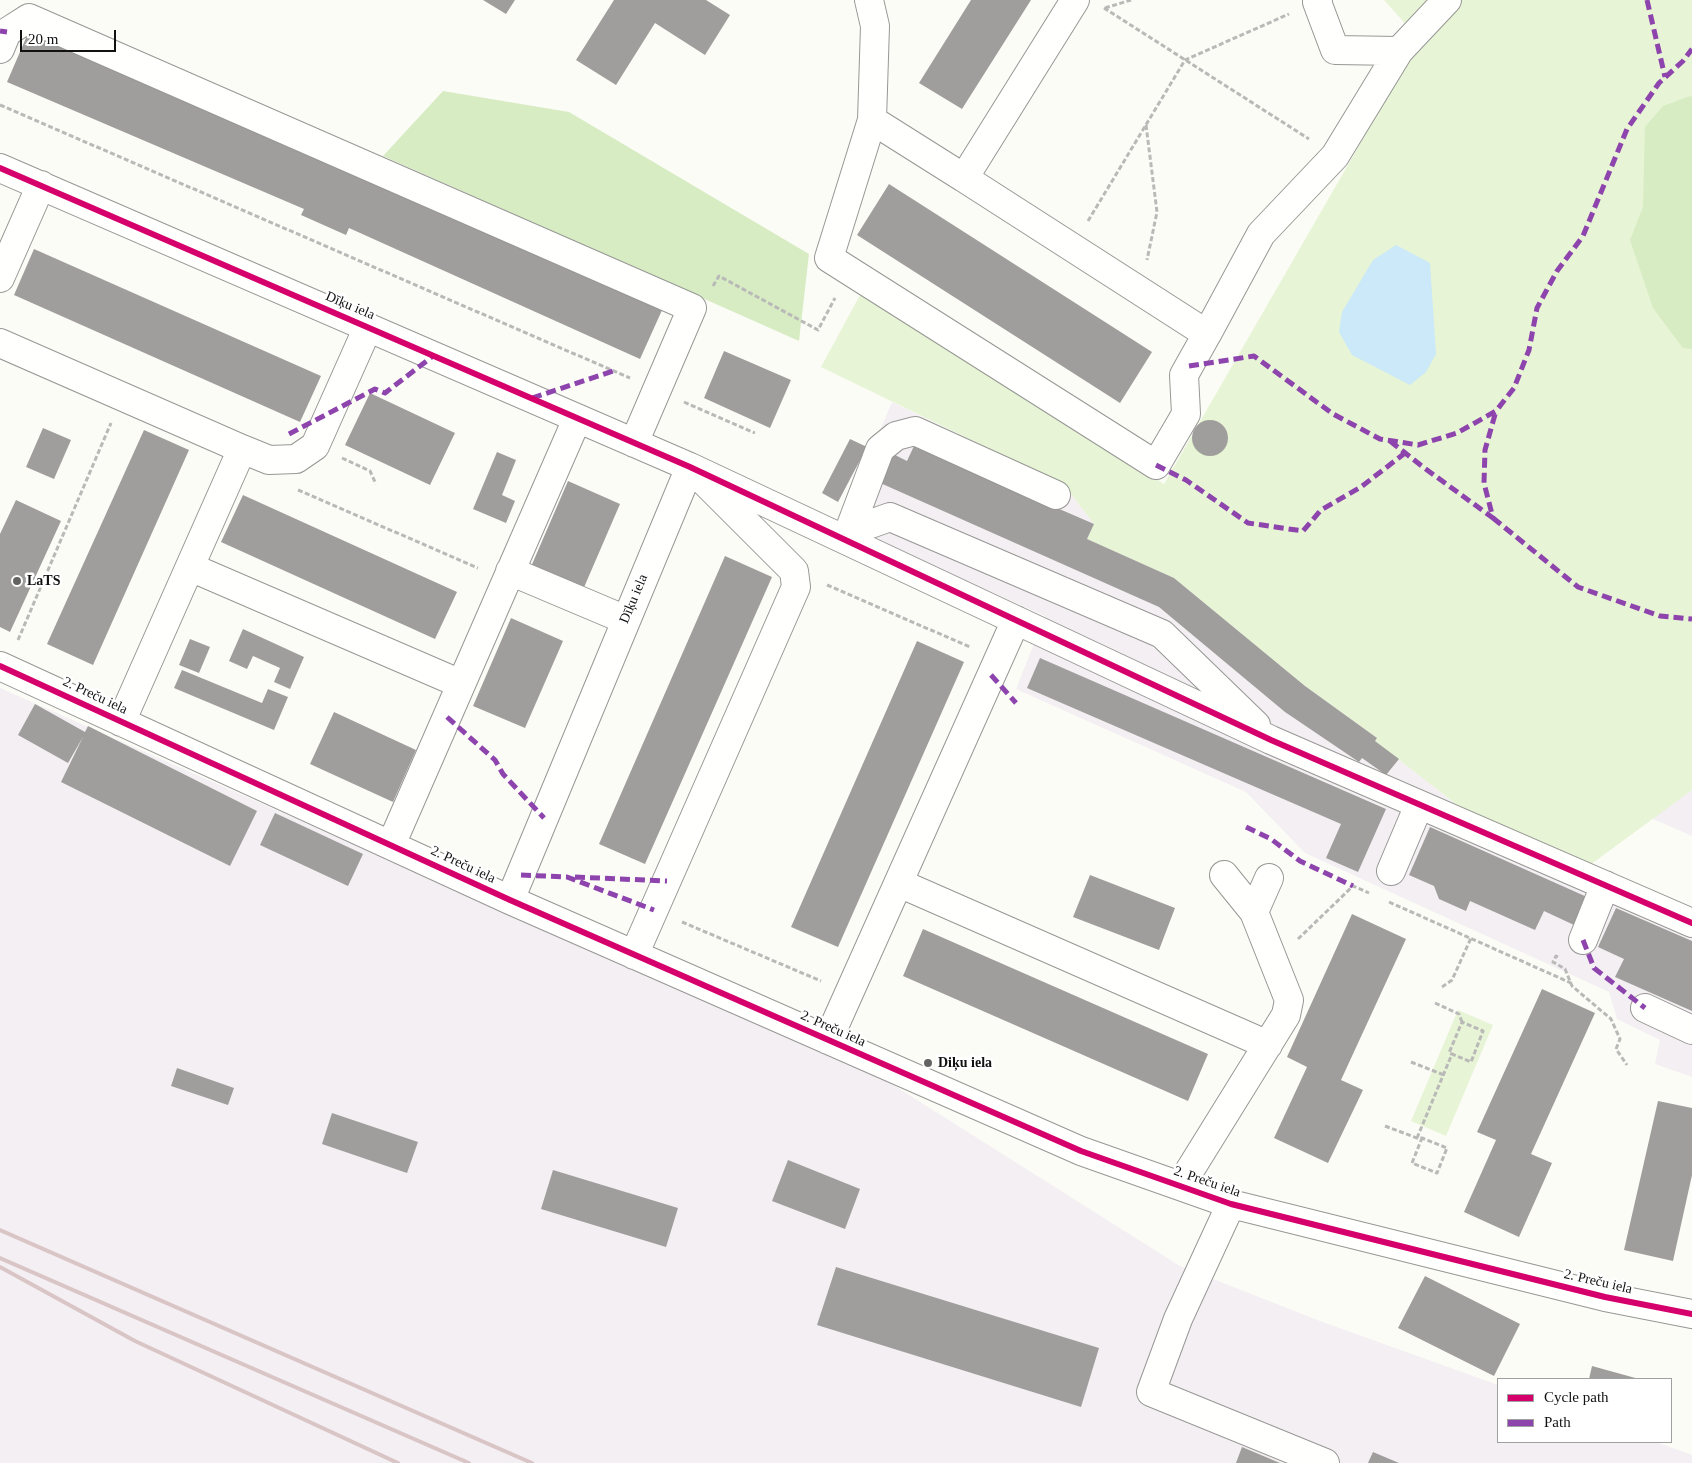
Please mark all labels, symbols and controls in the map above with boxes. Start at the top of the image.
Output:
scale bar [22,20,119,52]
text: 20 m [28,31,58,47]
street label: Dīķu iela [323,288,377,324]
street label: Dīķu iela [616,572,652,626]
place label: LaTS [27,573,60,589]
marker: LaTS [11,575,23,587]
street label: 2. Preču iela [60,674,130,718]
street label: 2. Preču iela [428,843,498,887]
street label: 2. Preču iela [798,1007,868,1051]
place label: Diķu iela [938,1055,992,1071]
marker: Diķu iela [922,1057,934,1069]
street label: 2. Preču iela [1171,1163,1243,1201]
street label: 2. Preču iela [1562,1266,1634,1298]
legend [1497,1378,1672,1443]
text: Cycle path [1544,1389,1609,1405]
text: Path [1544,1414,1571,1430]

